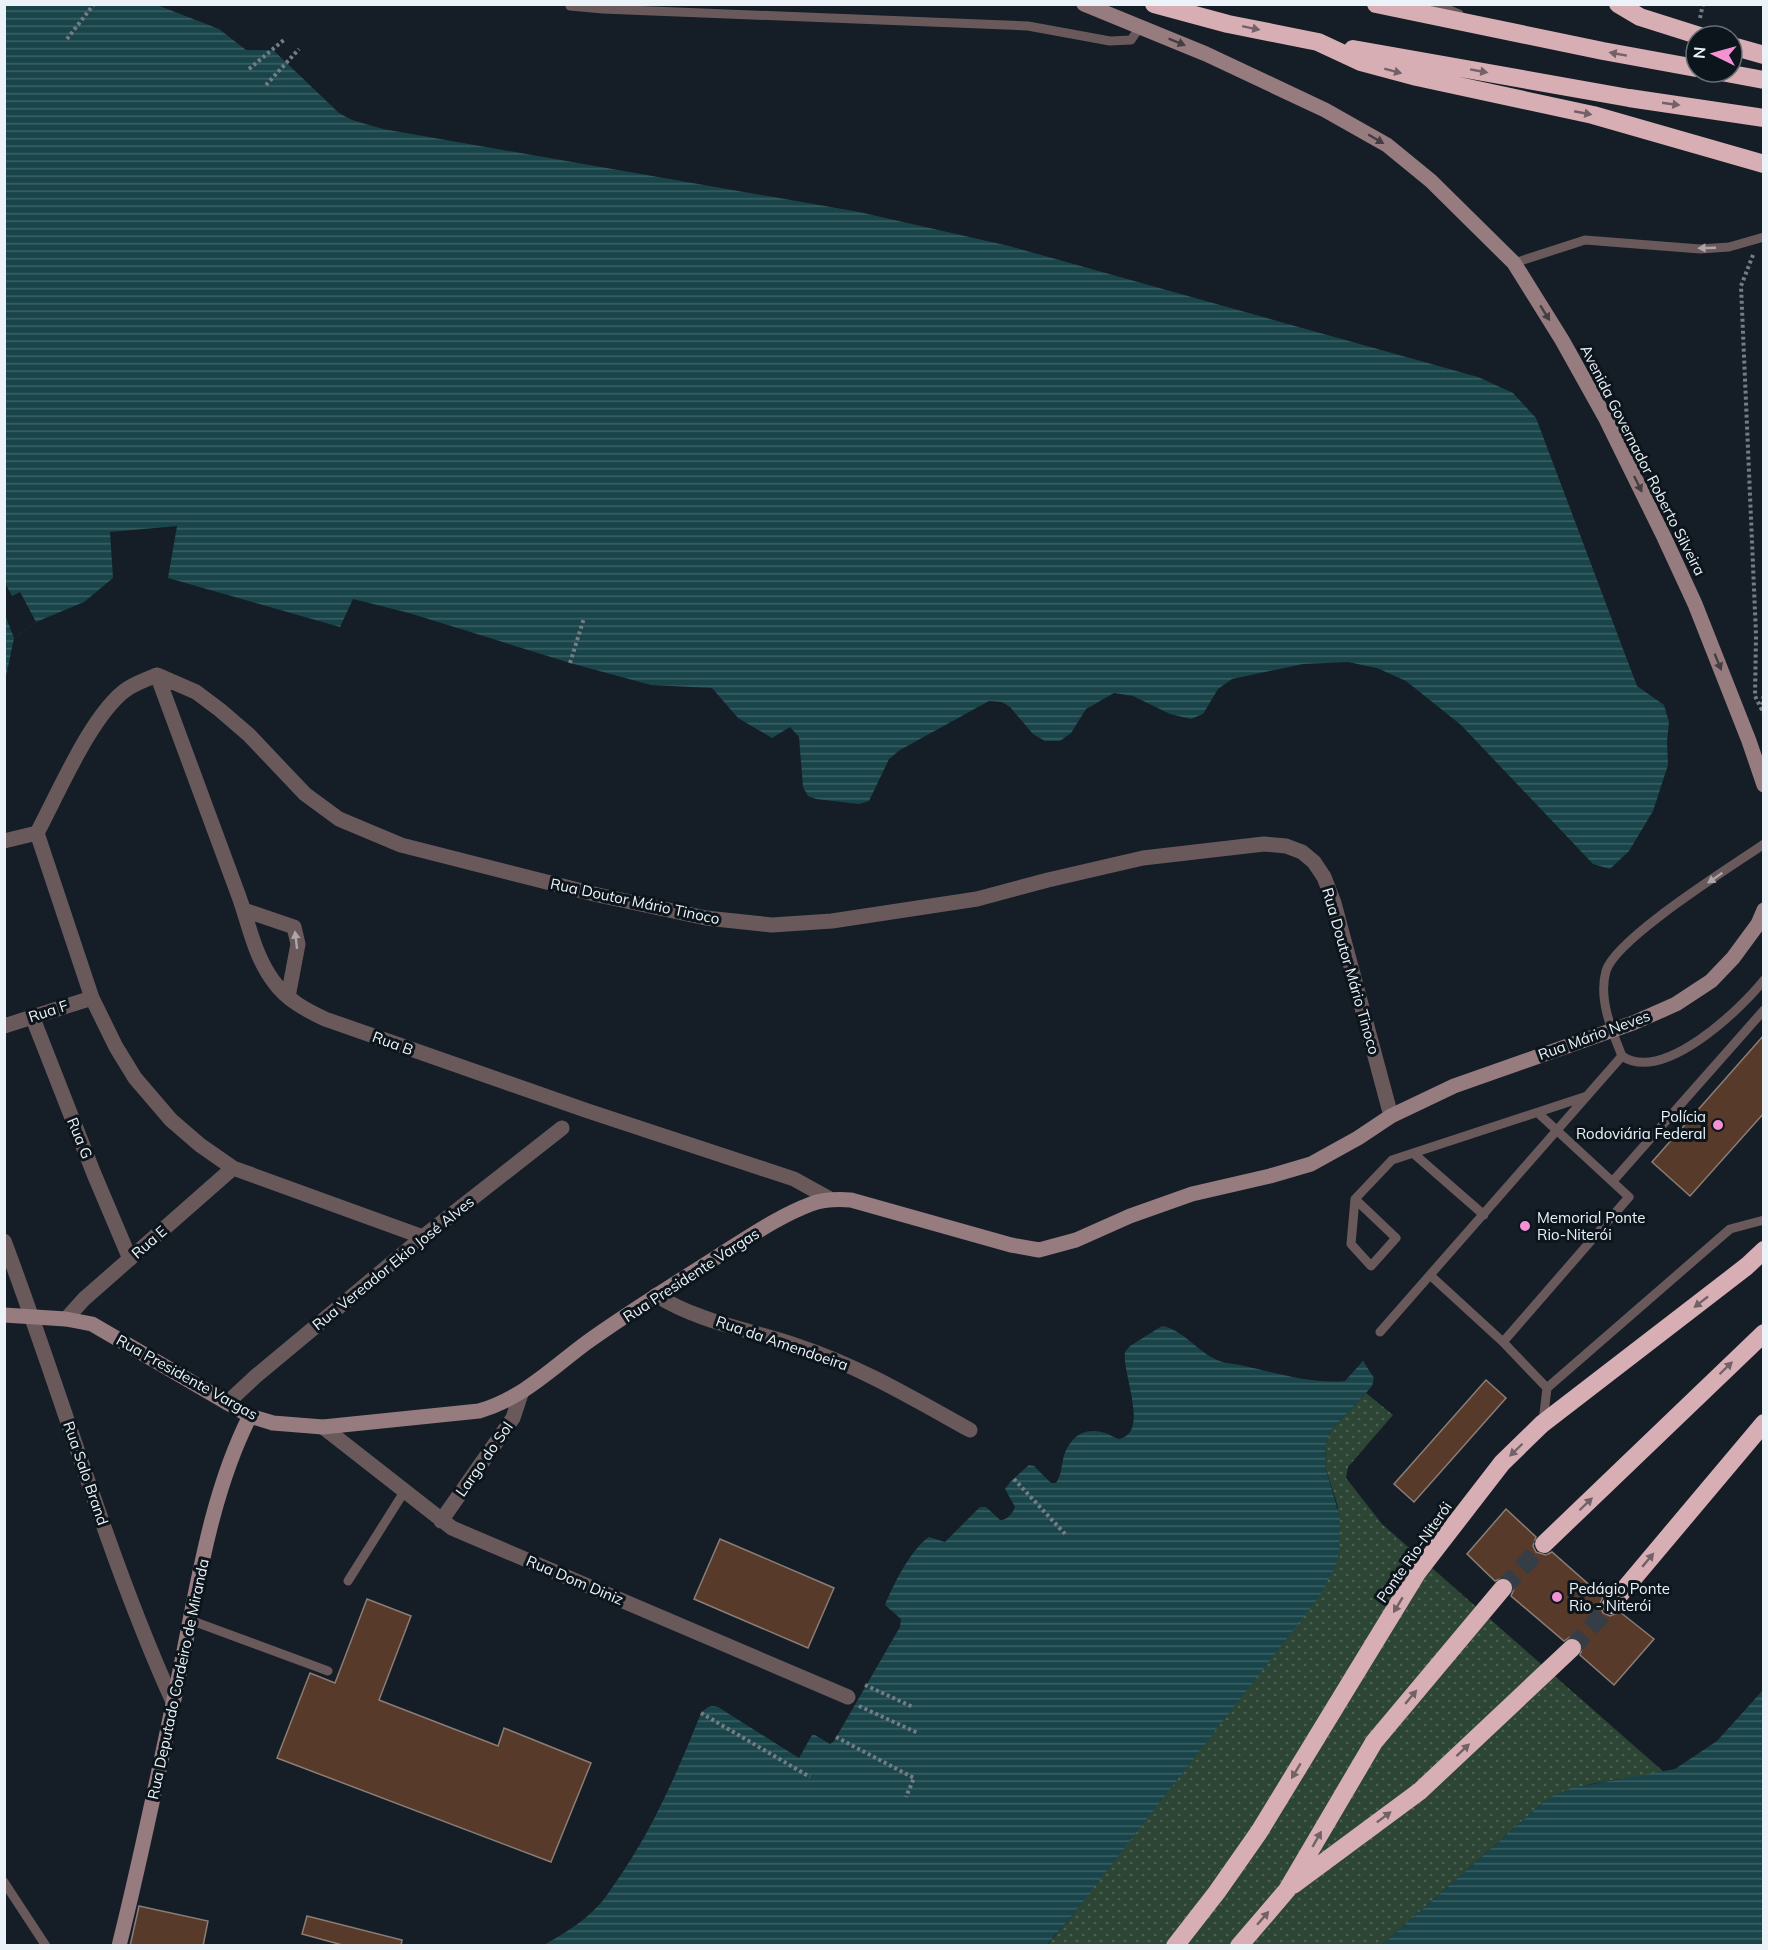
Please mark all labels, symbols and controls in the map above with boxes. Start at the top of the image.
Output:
one-way arrow [1242,24,1261,34]
north arrow [1684,24,1744,84]
one-way arrow [1169,37,1187,47]
text: N [1689,46,1710,60]
one-way arrow [1608,49,1627,58]
one-way arrow [1383,66,1402,76]
one-way arrow [1470,67,1489,76]
one-way arrow [1662,100,1681,109]
one-way arrow [1574,109,1593,118]
one-way arrow [1368,134,1385,144]
one-way arrow [1697,244,1716,253]
one-way arrow [1540,304,1551,321]
street label: Avenida Governador Roberto Silveira [1576,341,1710,579]
one-way arrow [1633,476,1642,493]
one-way arrow [1714,653,1723,671]
one-way arrow [1708,872,1724,884]
street label: Rua Doutor Mário Tinoco [549,874,721,928]
street label: Rua Doutor Mário Tinoco [1318,885,1384,1057]
one-way arrow [291,930,301,949]
street label: Rua F [26,996,70,1026]
street label: Rua Mário Neves [1535,1006,1653,1064]
street label: Rua B [370,1027,416,1059]
place label: Polícia Rodoviária Federal [1576,1107,1706,1143]
street label: Rua G [63,1115,97,1161]
marker: Polícia Rodoviária Federal [1711,1118,1725,1132]
street label: Rua Vereador Ekio José Alves [308,1192,478,1334]
place label: Memorial Ponte Rio-Niterói [1537,1208,1645,1244]
marker: Memorial Ponte Rio-Niterói [1518,1219,1532,1233]
street label: Rua E [127,1221,171,1263]
street label: Rua Presidente Vargas [619,1224,763,1326]
one-way arrow [1693,1296,1709,1308]
street label: Rua da Amendoeira [713,1311,851,1375]
street label: Rua Presidente Vargas [113,1330,261,1424]
one-way arrow [1719,1362,1733,1376]
street label: Largo do Sol [451,1418,517,1500]
street label: Rua Salo Brand [59,1419,113,1527]
one-way arrow [1508,1443,1523,1457]
street label: Ponte Rio-Niterói [1372,1498,1456,1606]
one-way arrow [1578,1498,1593,1511]
street label: Rua Dom Diniz [524,1551,627,1609]
one-way arrow [1642,1552,1655,1568]
street label: Rua Deputado Cordeiro de Miranda [143,1557,213,1801]
place label: Pedágio Ponte Rio - Niterói [1569,1579,1670,1615]
marker: Pedágio Ponte Rio - Niterói [1550,1590,1564,1604]
one-way arrow [1392,1597,1403,1613]
one-way arrow [1405,1689,1418,1705]
one-way arrow [1456,1744,1470,1758]
one-way arrow [1291,1763,1302,1779]
one-way arrow [1376,1811,1392,1823]
one-way arrow [1311,1831,1322,1847]
one-way arrow [1256,1911,1269,1926]

